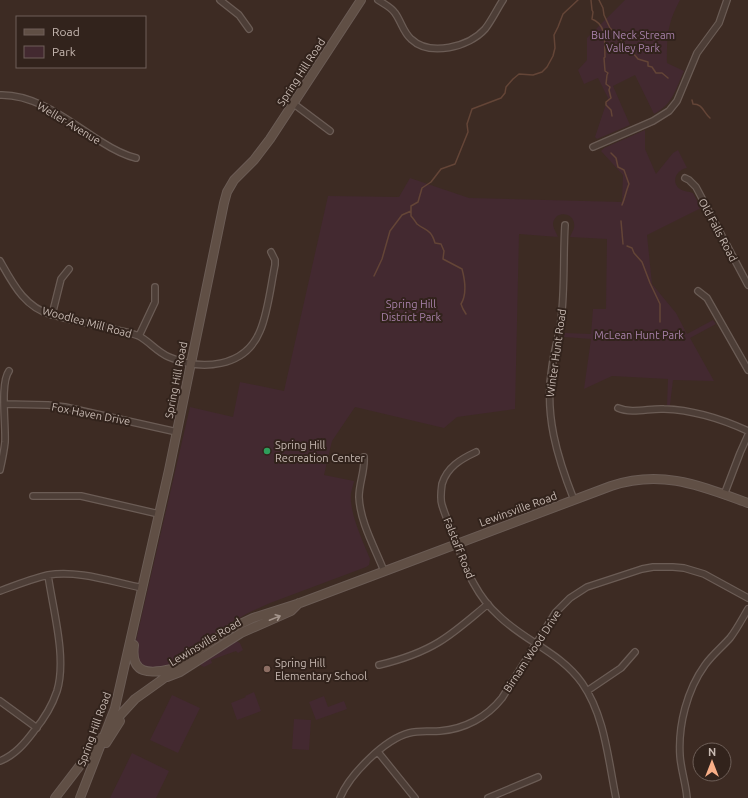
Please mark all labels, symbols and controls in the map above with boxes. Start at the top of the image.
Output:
legend [16,16,146,68]
text: Road [52,25,80,38]
park label: Bull Neck Stream Valley Park [591,29,675,54]
street label: Spring Hill Road [275,36,327,108]
text: Park [52,45,76,58]
street label: Weller Avenue [35,99,103,147]
street label: Old Falls Road [696,196,740,264]
park label: Spring Hill District Park [381,298,442,323]
street label: Woodlea Mill Road [41,304,133,340]
street label: Winter Hunt Road [544,308,568,398]
park label: McLean Hunt Park [594,329,684,341]
street label: Spring Hill Road [163,340,189,420]
street label: Fox Haven Drive [51,401,131,427]
place label: Spring Hill Recreation Center [275,439,366,464]
marker: Spring Hill Recreation Center [262,446,272,456]
street label: Lewinsville Road [478,489,558,529]
street label: Falstaff Road [441,516,477,580]
street label: Birnam Wood Drive [501,608,563,694]
one-way arrow [269,614,281,621]
street label: Lewinsville Road [167,616,243,668]
place label: Spring Hill Elementary School [275,657,367,682]
marker: Spring Hill Elementary School [262,664,272,674]
street label: Spring Hill Road [75,690,113,768]
north arrow [692,742,732,782]
text: N [708,746,716,758]

